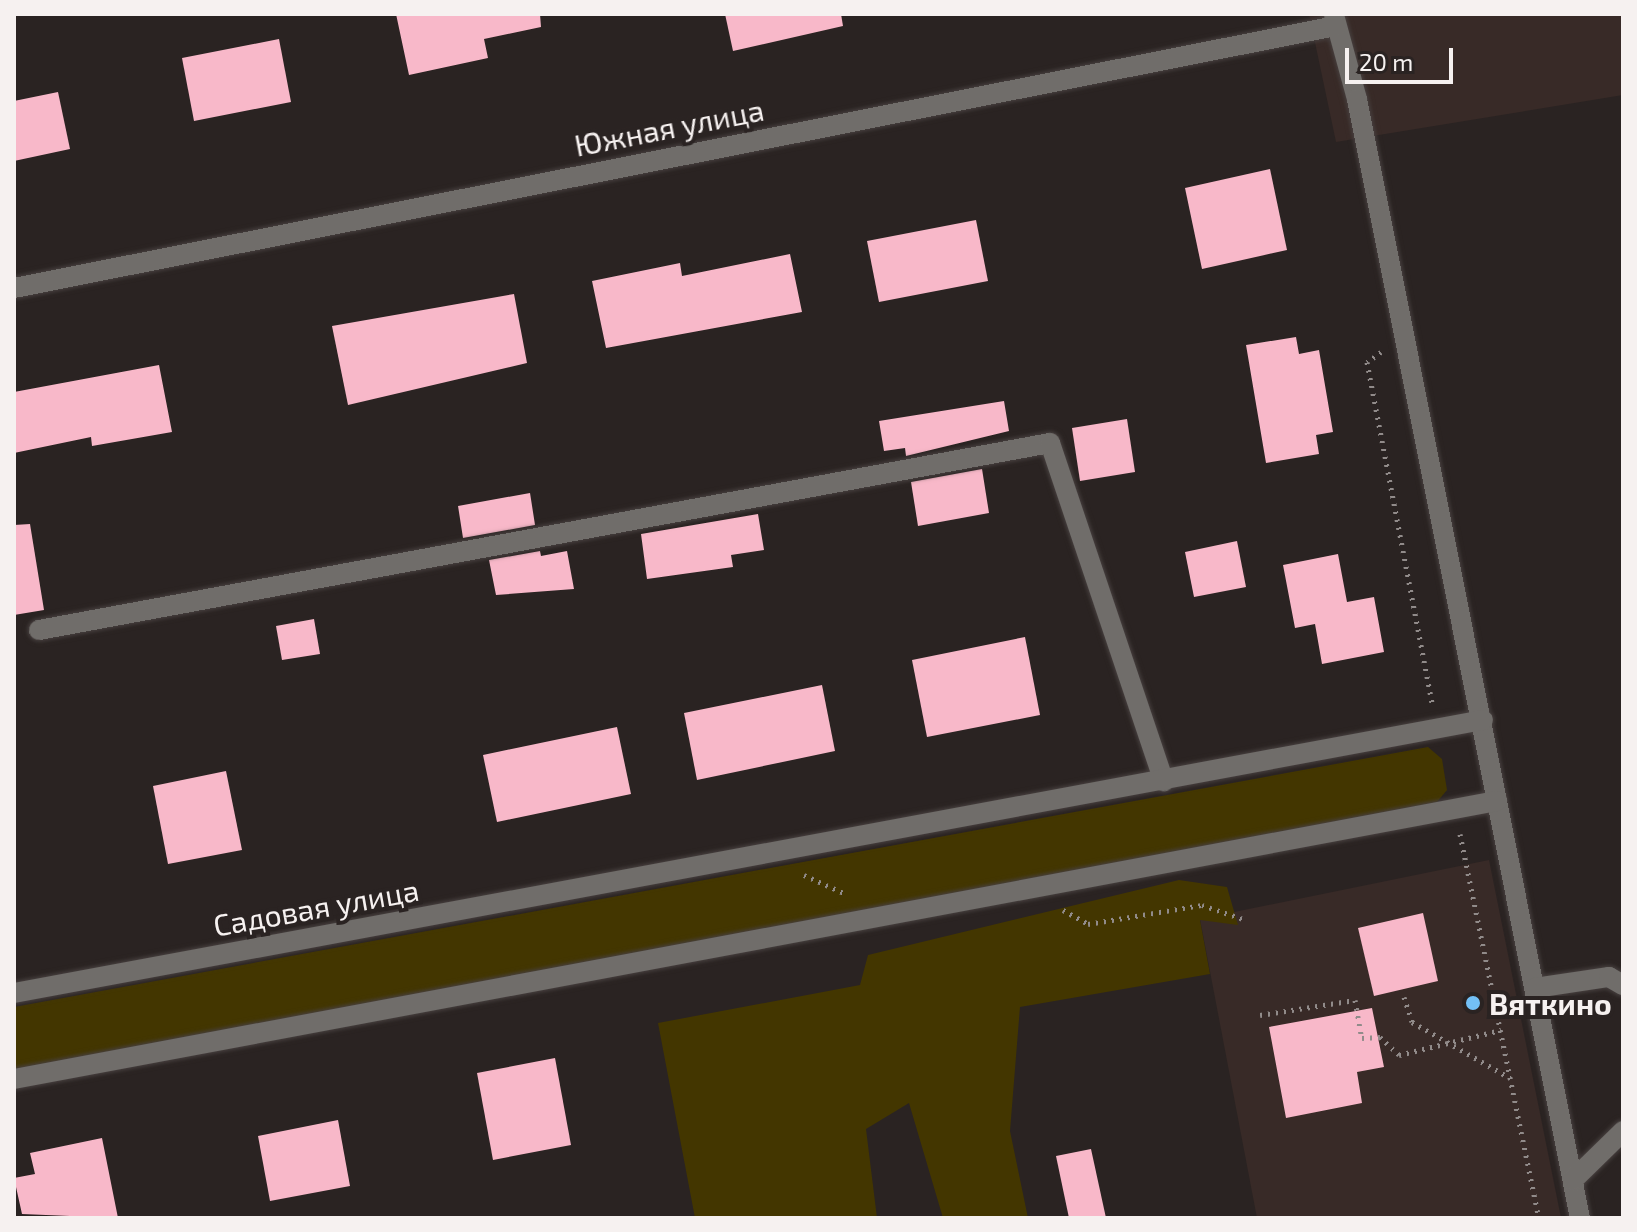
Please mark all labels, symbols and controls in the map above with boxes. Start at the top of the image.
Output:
scale bar [1349,32,1457,82]
text: 20 m [1359,47,1413,76]
street label: Южная улица [571,91,767,163]
street label: Садовая улица [210,871,422,943]
place label: Вяткино [1489,985,1612,1021]
marker: Вяткино [1464,994,1482,1012]

